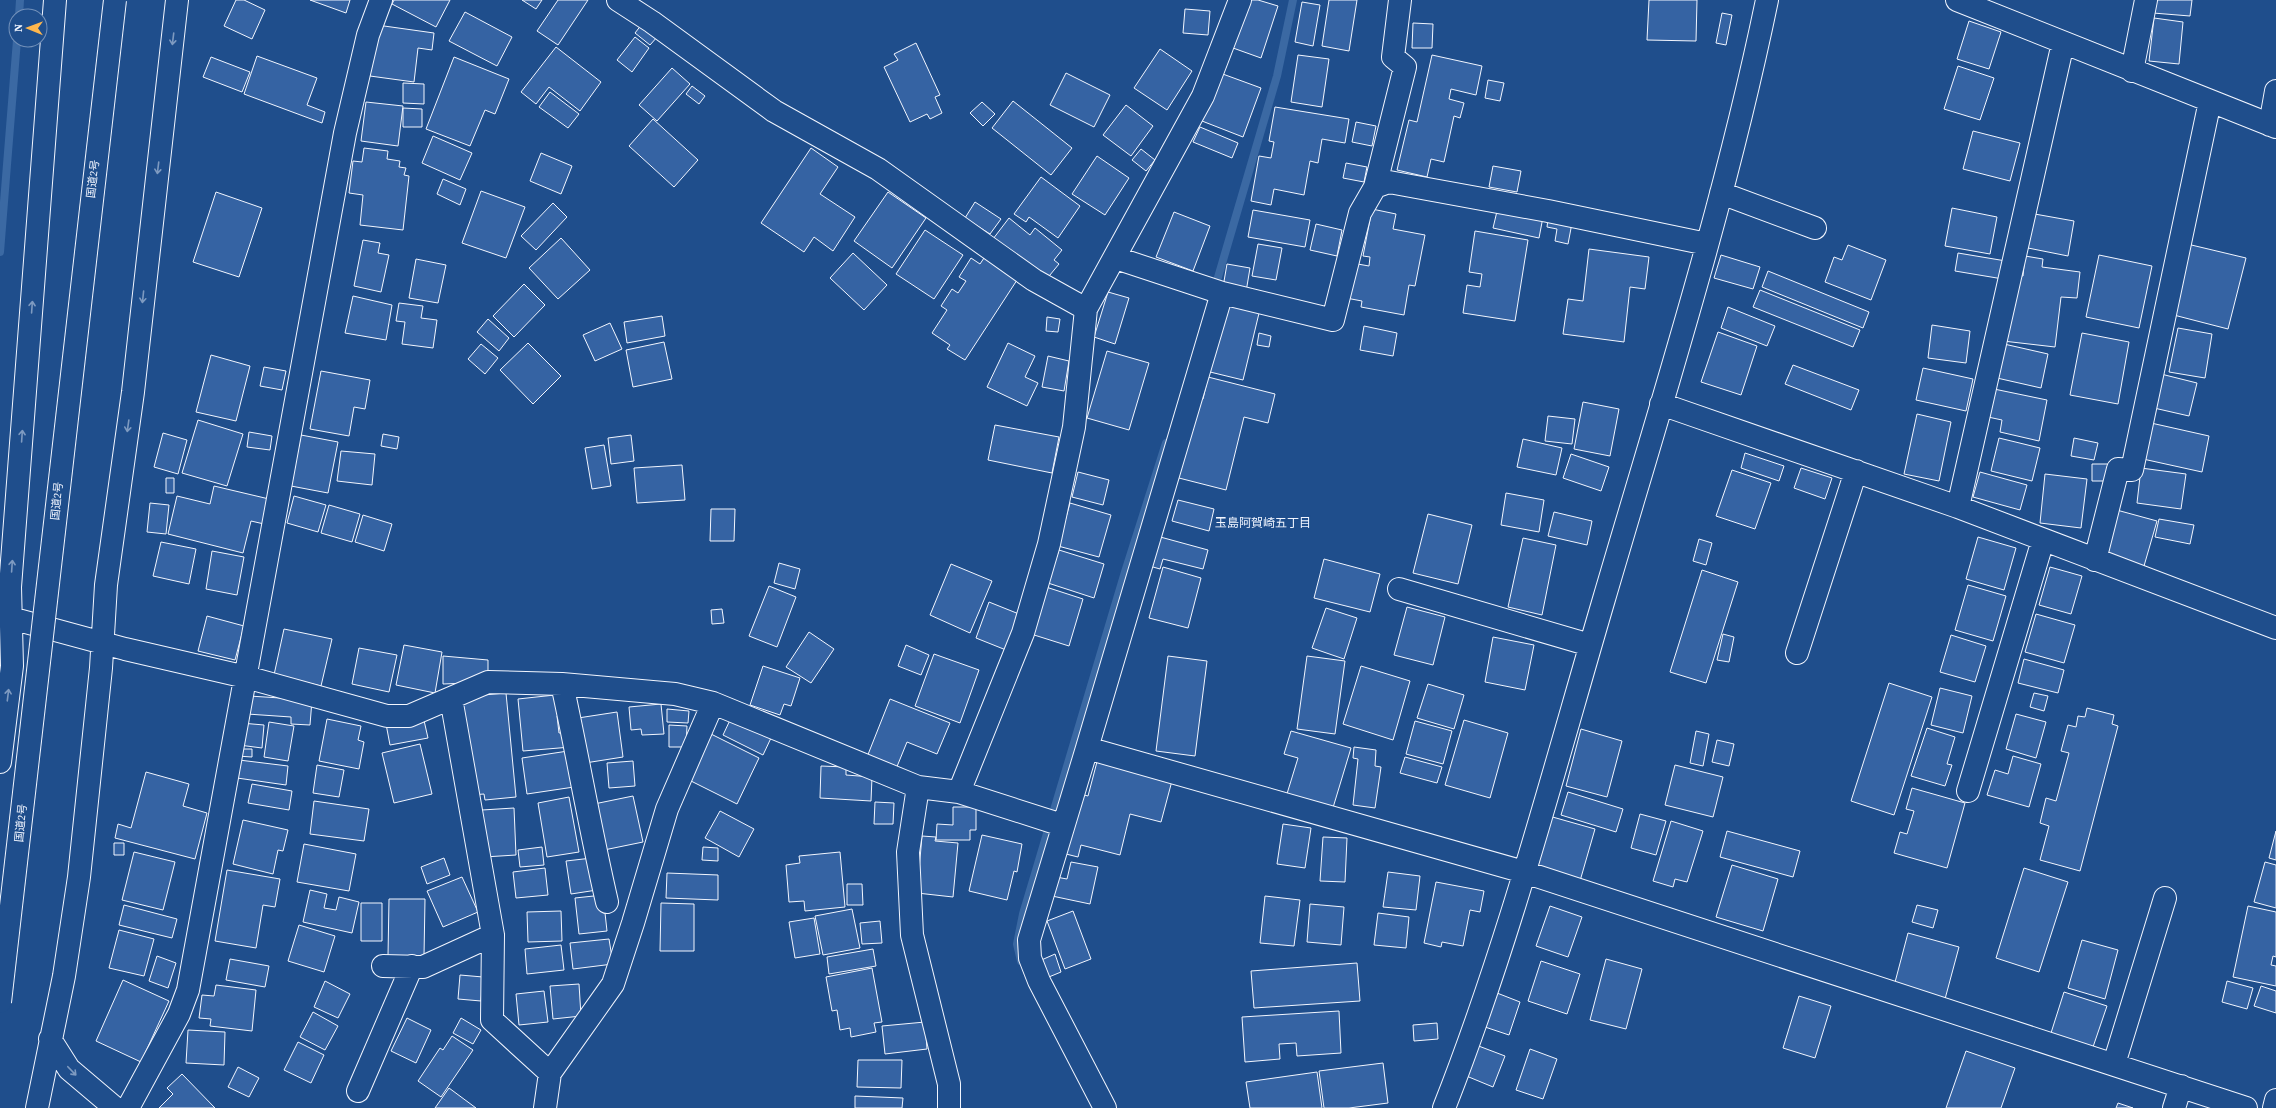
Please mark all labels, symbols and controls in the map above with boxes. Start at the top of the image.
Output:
north arrow [8,8,48,48]
text: N [11,24,26,32]
one-way arrow [169,32,177,45]
street label: 国道2号 [83,159,103,199]
one-way arrow [154,161,162,174]
one-way arrow [139,290,147,303]
one-way arrow [29,301,36,314]
one-way arrow [124,419,132,432]
one-way arrow [19,430,26,443]
street label: 国道2号 [48,481,66,521]
district label: 玉島阿賀崎五丁目 [1215,515,1311,531]
one-way arrow [9,560,16,573]
one-way arrow [5,689,12,702]
street label: 国道2号 [12,803,30,843]
one-way arrow [66,1065,76,1075]

